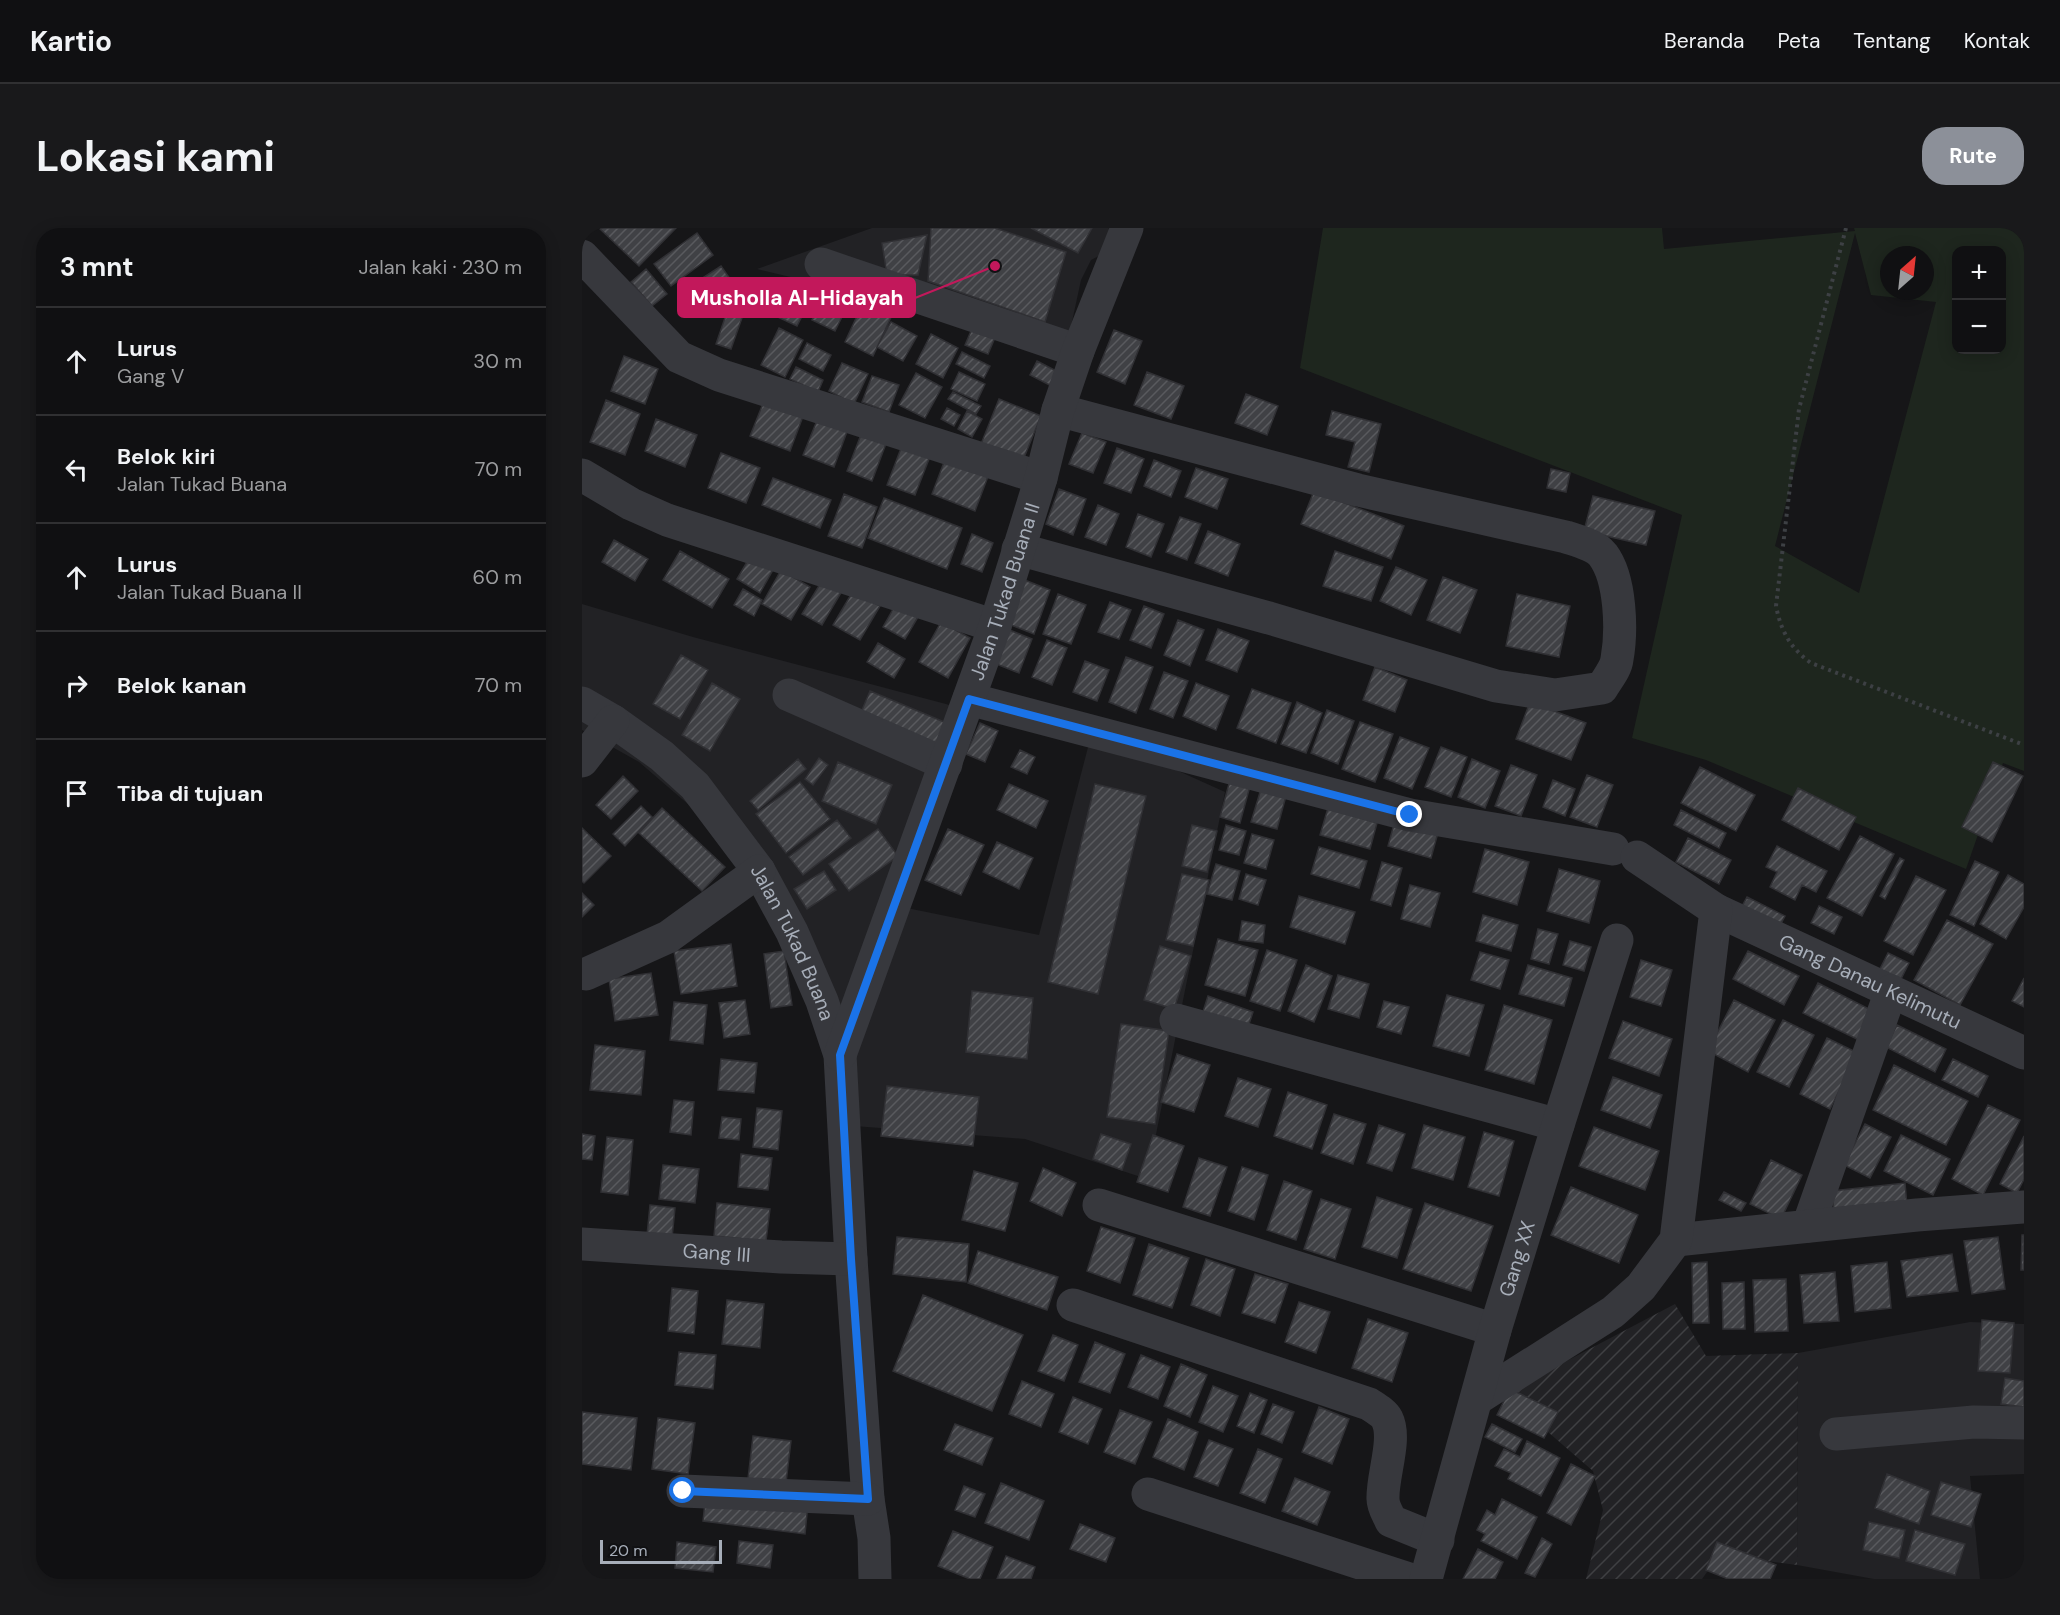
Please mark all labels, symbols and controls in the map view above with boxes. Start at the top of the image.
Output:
text: Kartio [30,23,112,60]
text: Beranda [1664,27,1745,55]
text: Peta [1778,27,1820,55]
text: Tentang [1853,27,1931,55]
text: Kontak [1964,27,2030,55]
button: Rute [1922,127,2024,185]
text: Lokasi kami [36,129,275,184]
north arrow [1880,246,1934,300]
map controls [1952,246,2006,354]
button: + [1952,246,2006,300]
text: 3 mnt [60,250,134,284]
text: Jalan kaki · 230 m [358,254,522,280]
callout: Musholla Al-Hidayah [678,278,915,317]
text: Musholla Al-Hidayah [690,284,904,312]
button: − [1952,300,2006,354]
text: Lurus [117,334,177,363]
icon: ahead [60,345,93,378]
text: 30 m [473,348,522,374]
text: Gang V [117,363,184,389]
text: Belok kiri [117,442,215,471]
icon: left [60,453,93,486]
text: 70 m [475,456,522,482]
text: Jalan Tukad Buana [117,471,287,497]
street label: Jalan Tukad Buana II [964,500,1046,684]
text: Lurus [117,550,177,579]
icon: ahead [60,561,93,594]
text: 60 m [473,564,522,590]
text: Jalan Tukad Buana II [117,579,302,605]
icon: right [60,669,93,702]
text: Belok kanan [117,671,247,700]
text: 70 m [475,672,522,698]
icon: arrive [60,777,93,810]
text: Tiba di tujuan [117,779,263,808]
route end [1396,801,1422,827]
street label: Jalan Tukad Buana [745,858,841,1024]
street label: Gang Danau Kelimutu [1775,928,1966,1035]
street label: Gang XX [1493,1217,1541,1300]
street label: Gang III [682,1238,752,1268]
route start [669,1477,695,1503]
scale bar [600,1537,722,1564]
text: 20 m [609,1540,648,1561]

